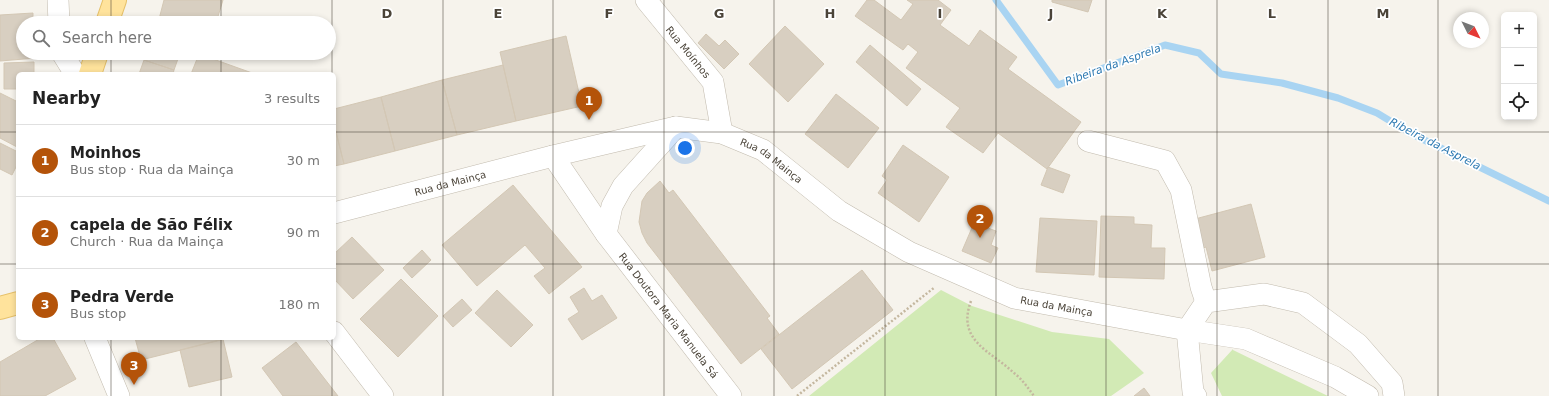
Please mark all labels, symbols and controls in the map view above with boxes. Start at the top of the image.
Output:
text: D [382,6,393,21]
text: E [494,6,502,21]
text: F [605,6,613,21]
text: G [714,6,724,21]
text: H [825,6,835,21]
text: I [938,6,942,21]
text: J [1048,6,1053,21]
text: K [1157,6,1168,21]
text: L [1268,6,1276,21]
text: M [1377,6,1389,21]
north arrow [1453,12,1489,48]
map controls [1501,12,1537,120]
button: + [1501,12,1537,48]
search box [16,16,336,60]
street label: Rua Moínhos [664,24,713,80]
icon: search [30,27,52,49]
text: Search here [62,29,152,47]
water label: Ribeira da Asprela [1063,42,1163,88]
button: − [1501,48,1537,84]
button: locate [1501,84,1537,120]
pin: 1 [576,87,602,120]
text: Nearby [32,88,101,108]
text: 3 results [264,91,320,106]
water label: Ribeira da Asprela [1387,115,1483,173]
street label: Rua da Mainça [739,136,805,185]
your location [675,138,695,158]
text: Moinhos [70,144,141,162]
text: 1 [40,153,50,168]
text: 30 m [287,153,320,168]
text: Bus stop · Rua da Mainça [70,162,234,177]
street label: Rua da Mainça [413,168,487,197]
pin: 2 [967,205,993,238]
text: capela de São Félix [70,216,233,234]
text: 2 [40,225,50,240]
text: 90 m [287,225,320,240]
text: Church · Rua da Mainça [70,234,224,249]
street label: Rua Doutora Maria Manuela Sá [617,251,720,380]
text: Pedra Verde [70,288,174,306]
street label: Rua da Mainça [1020,294,1094,318]
text: 3 [40,297,50,312]
text: 180 m [278,297,320,312]
text: Bus stop [70,306,126,321]
pin: 3 [121,352,147,385]

